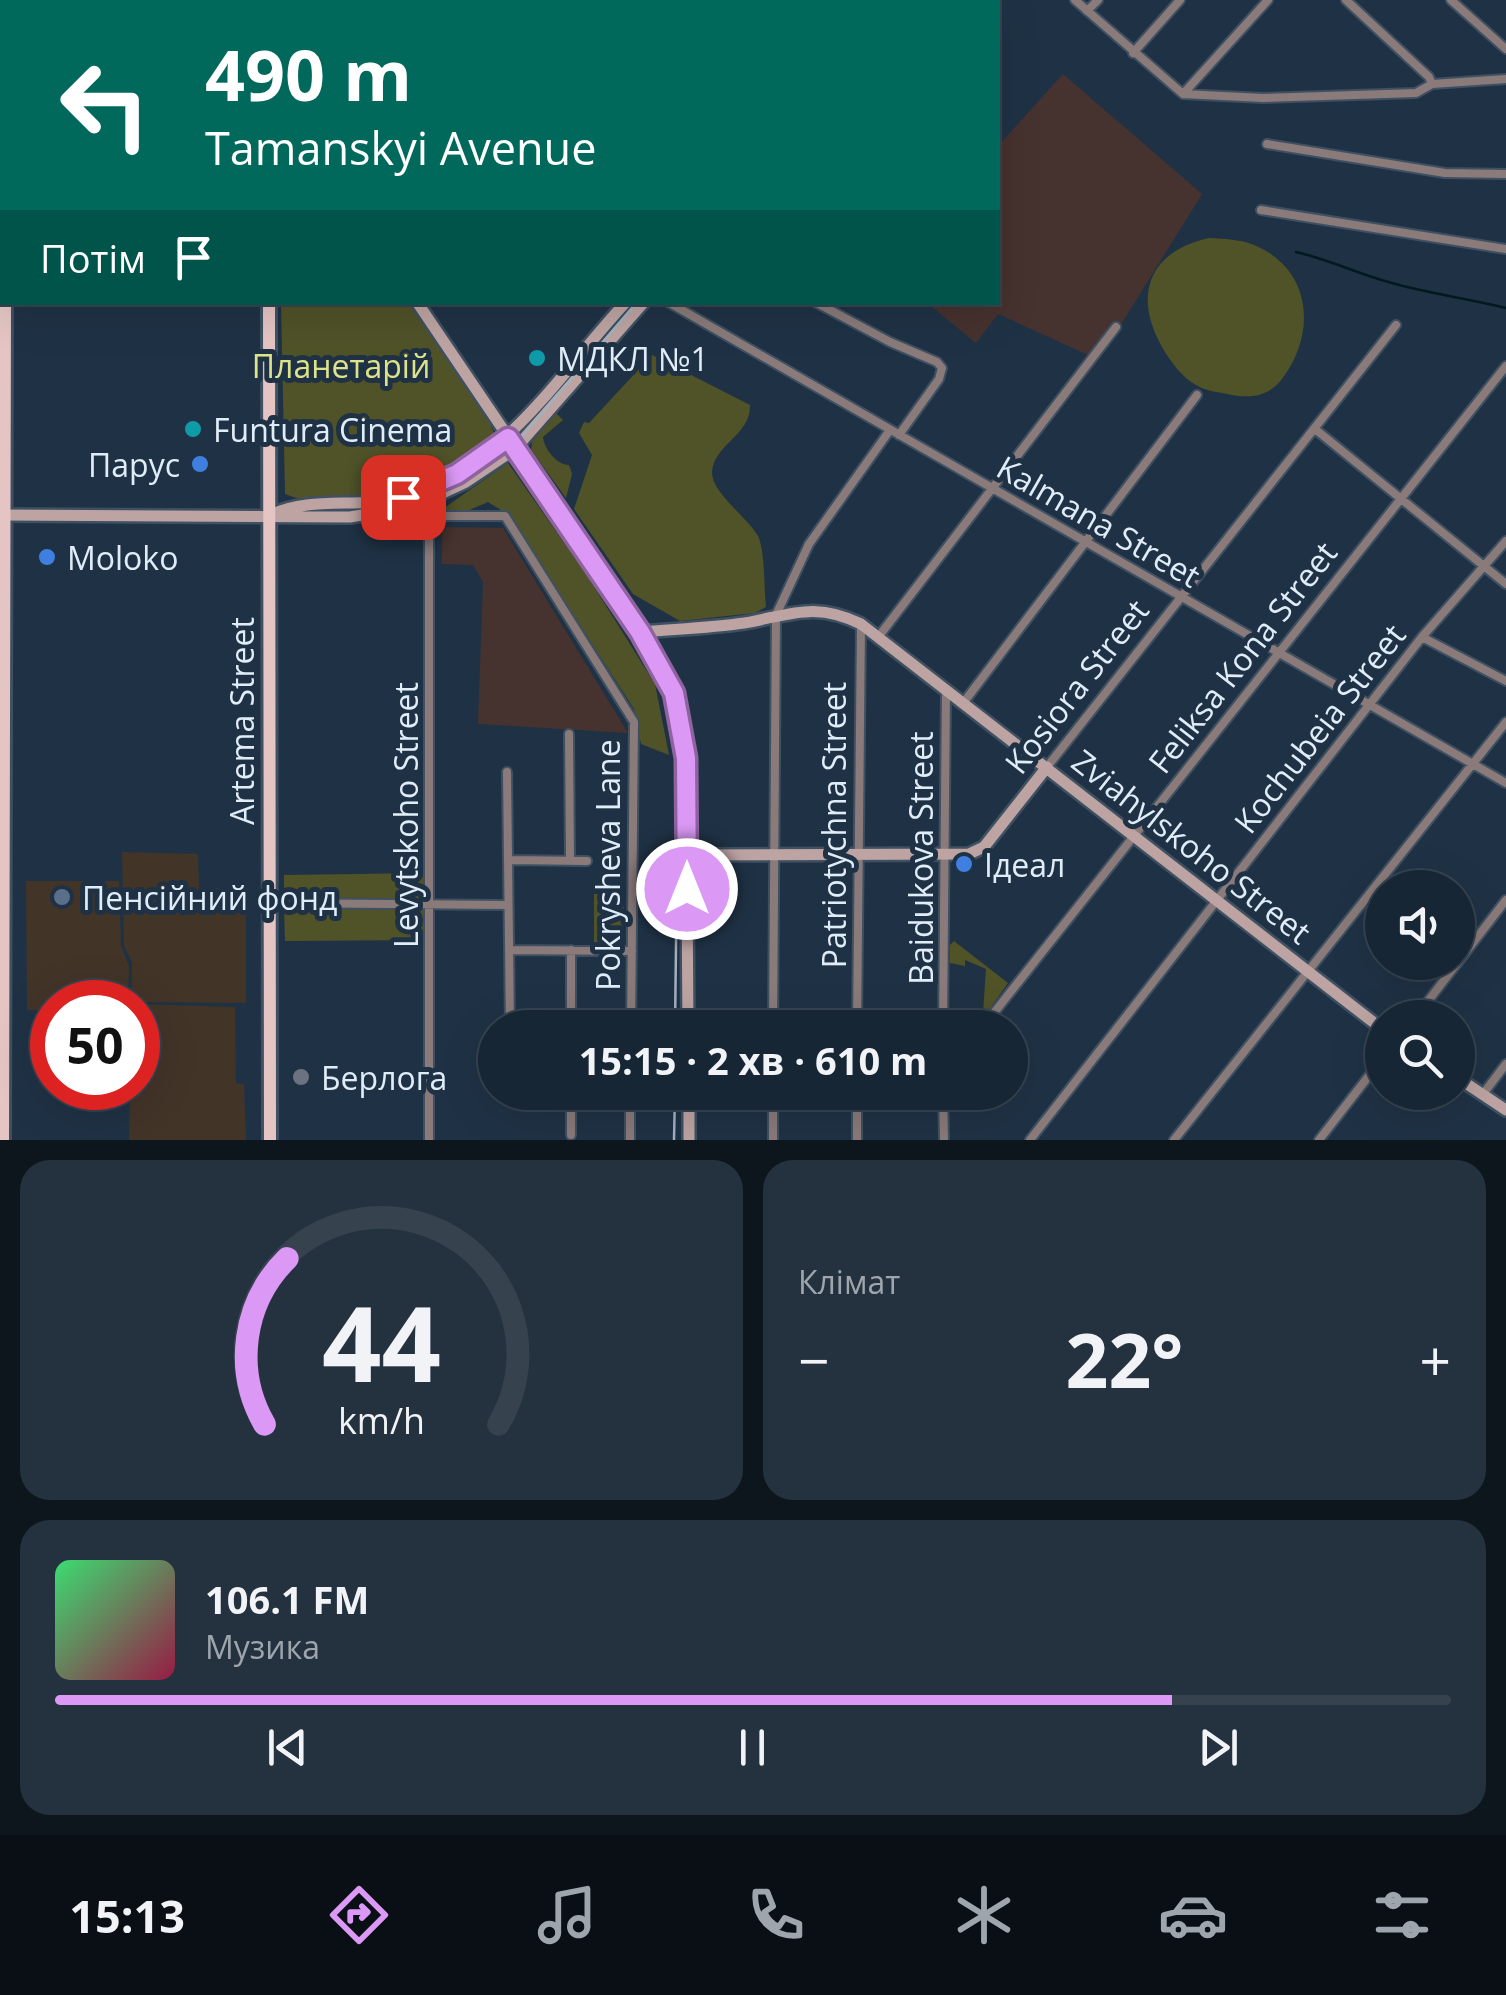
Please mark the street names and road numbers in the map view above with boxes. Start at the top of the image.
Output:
street label: Kalmana Street [990,445,1208,597]
street label: Feliksa Kona Street [1138,532,1346,782]
street label: Kosiora Street [994,590,1158,782]
street label: Kochubeia Street [1224,614,1414,842]
street label: Artema Street [220,617,263,825]
street label: Levytskoho Street [384,682,427,948]
street label: Patriotychna Street [812,682,855,968]
street label: Baidukova Street [899,731,942,985]
street label: Pokrysheva Lane [586,739,629,991]
street label: Zviahylskoho Street [1064,739,1320,953]

